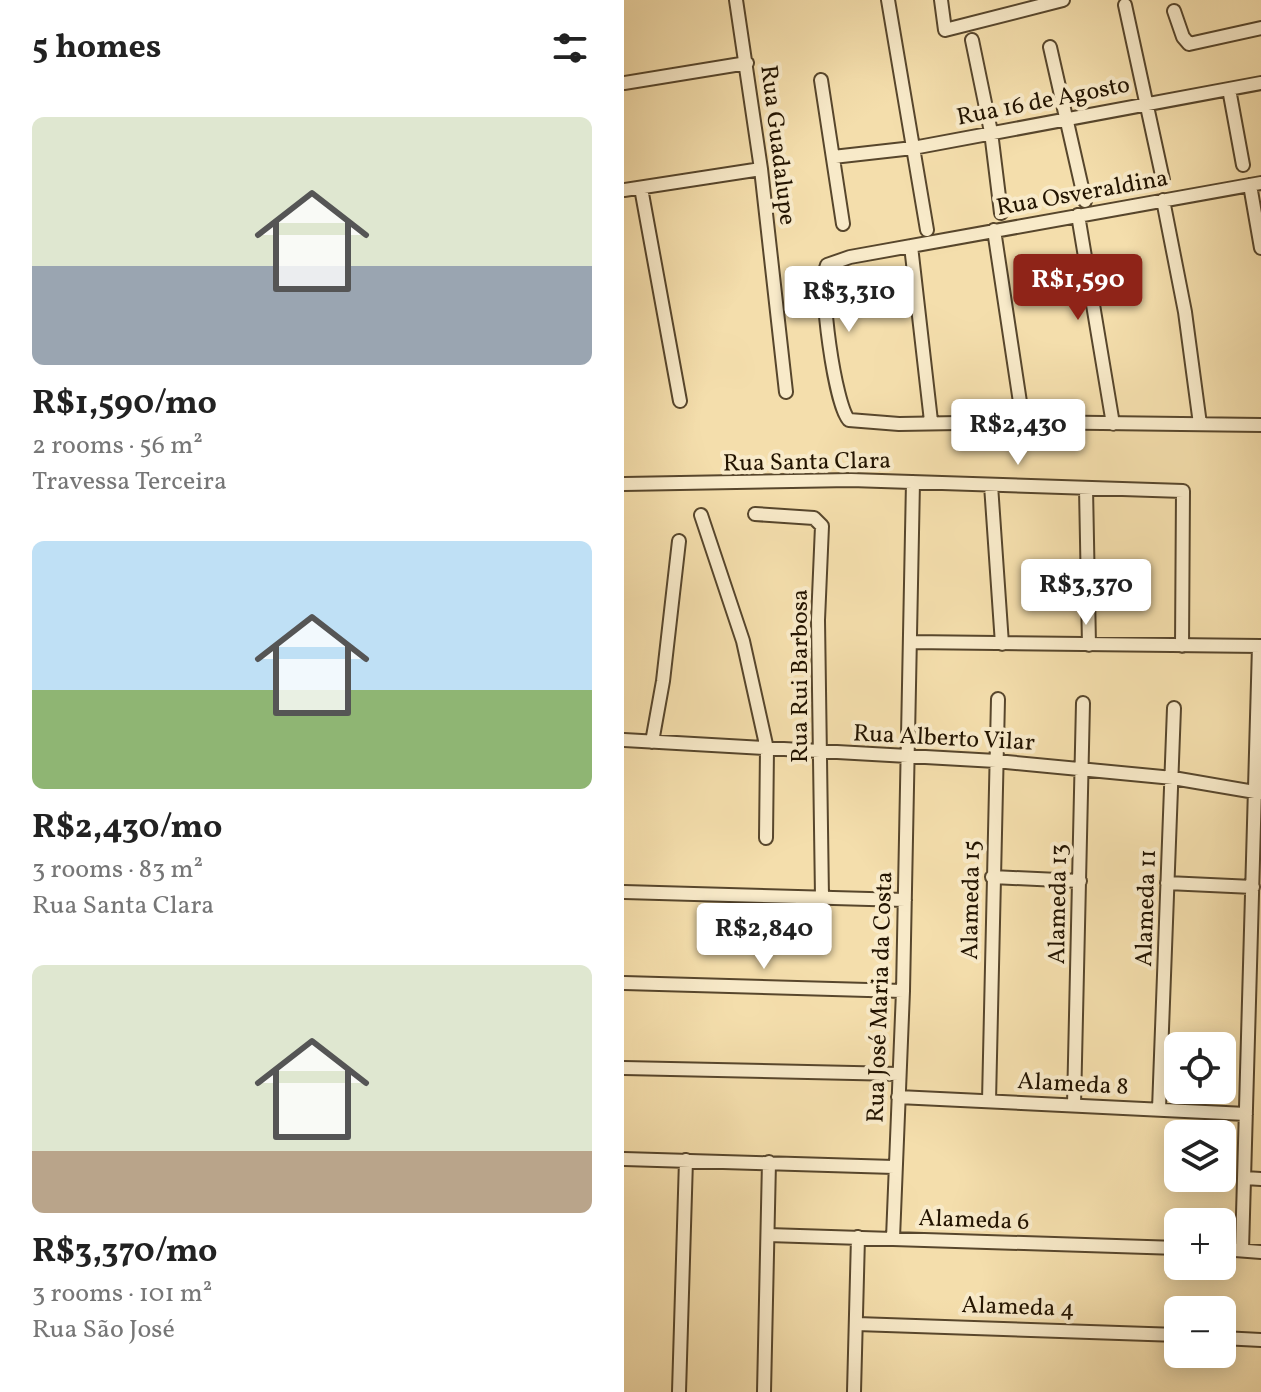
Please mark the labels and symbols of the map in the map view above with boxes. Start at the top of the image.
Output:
street label: Rua Guadalupe [750,63,804,227]
street label: Rua 16 de Agosto [954,69,1133,135]
street label: Rua Osveraldina [994,162,1171,226]
pin: R$1,590 [1004,254,1152,322]
pin: R$3,310 [775,266,923,334]
pin: R$2,430 [944,399,1092,467]
street label: Rua Santa Clara [723,445,891,481]
pin: R$3,370 [1012,559,1160,627]
street label: Rua Rui Barbosa [784,589,818,763]
street label: Rua Alberto Vilar [852,717,1036,761]
street label: Alameda 15 [954,840,990,960]
street label: Alameda 13 [1041,843,1077,965]
street label: Alameda 11 [1128,849,1166,967]
street label: Rua José Maria da Costa [860,871,902,1123]
pin: R$2,840 [690,903,838,971]
street label: Alameda 8 [1017,1065,1129,1105]
street label: Alameda 6 [918,1202,1030,1240]
street label: Alameda 4 [961,1289,1075,1327]

